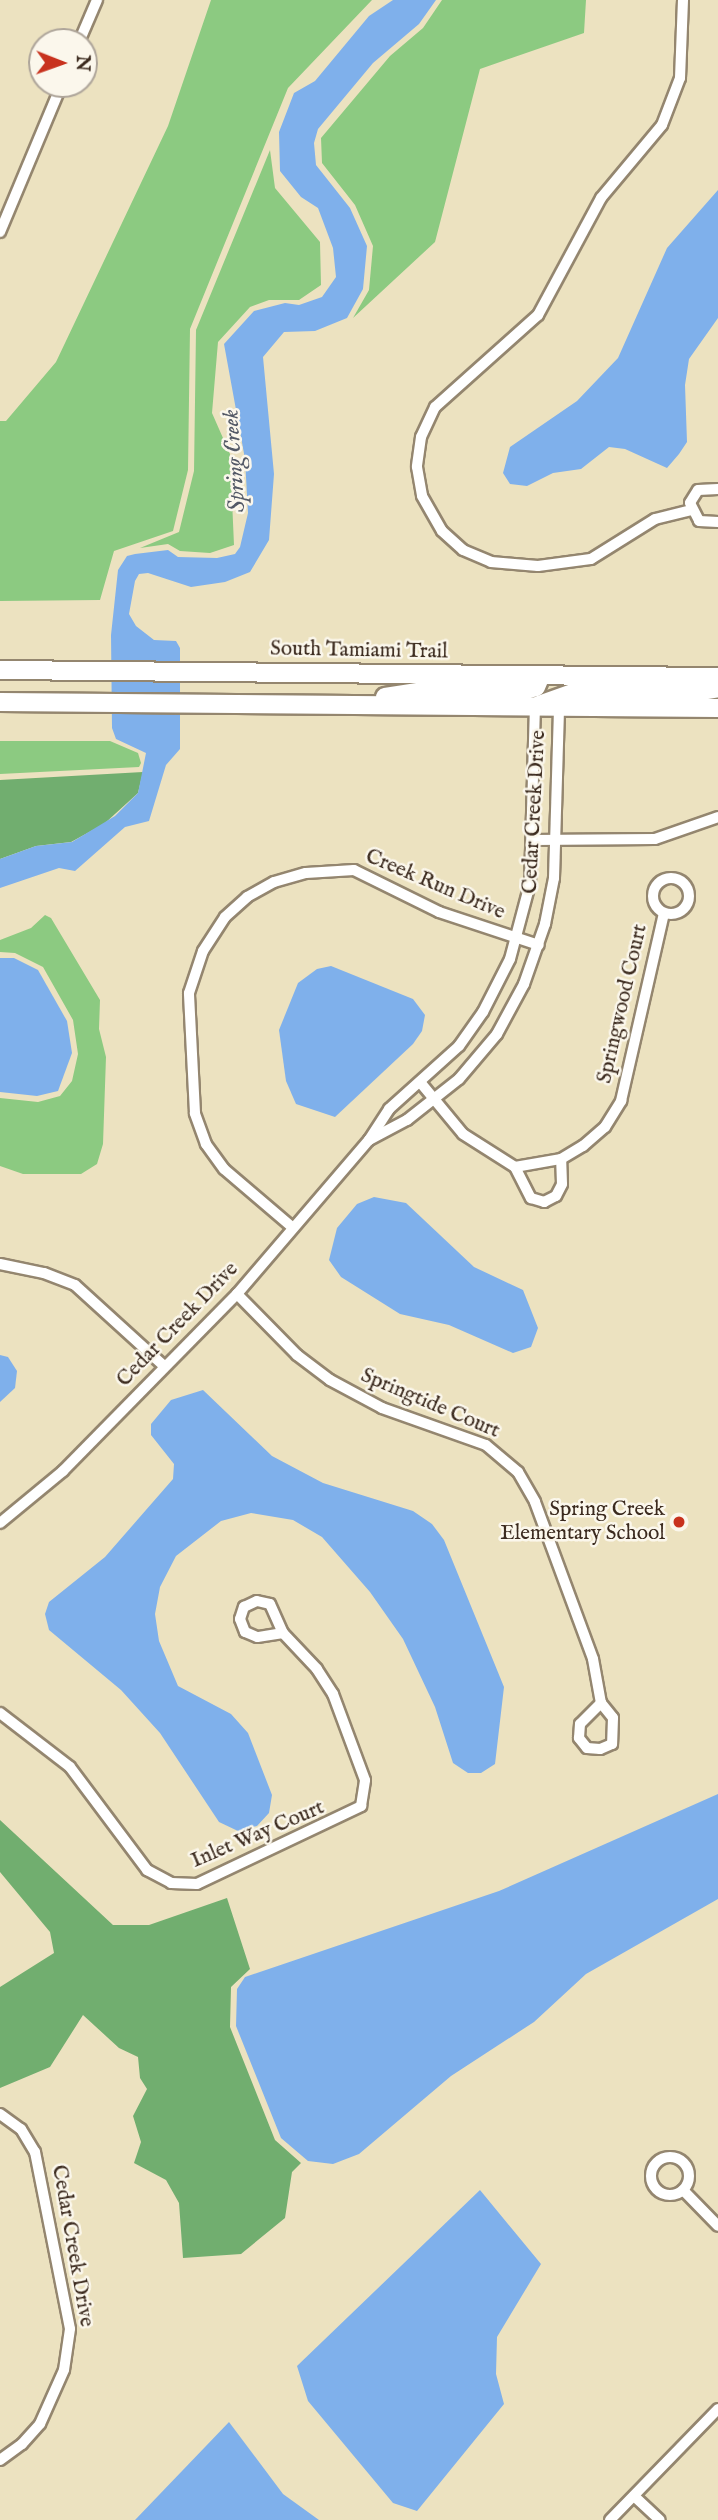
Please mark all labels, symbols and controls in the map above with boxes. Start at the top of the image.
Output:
north arrow [28,28,98,98]
text: N [70,55,94,72]
water label: Spring Creek [218,409,252,513]
street label: South Tamiami Trail [270,637,448,665]
street label: Cedar Creek Drive [518,730,552,894]
street label: Creek Run Drive [361,844,509,926]
street label: Springwood Court [592,922,654,1086]
street label: Cedar Creek Drive [112,1257,244,1393]
street label: Springtide Court [357,1363,503,1445]
place label: Spring Creek Elementary School [500,1497,665,1547]
marker: Spring Creek Elementary School [671,1514,687,1530]
street label: Inlet Way Court [188,1796,328,1874]
street label: Cedar Creek Drive [45,2163,99,2329]

